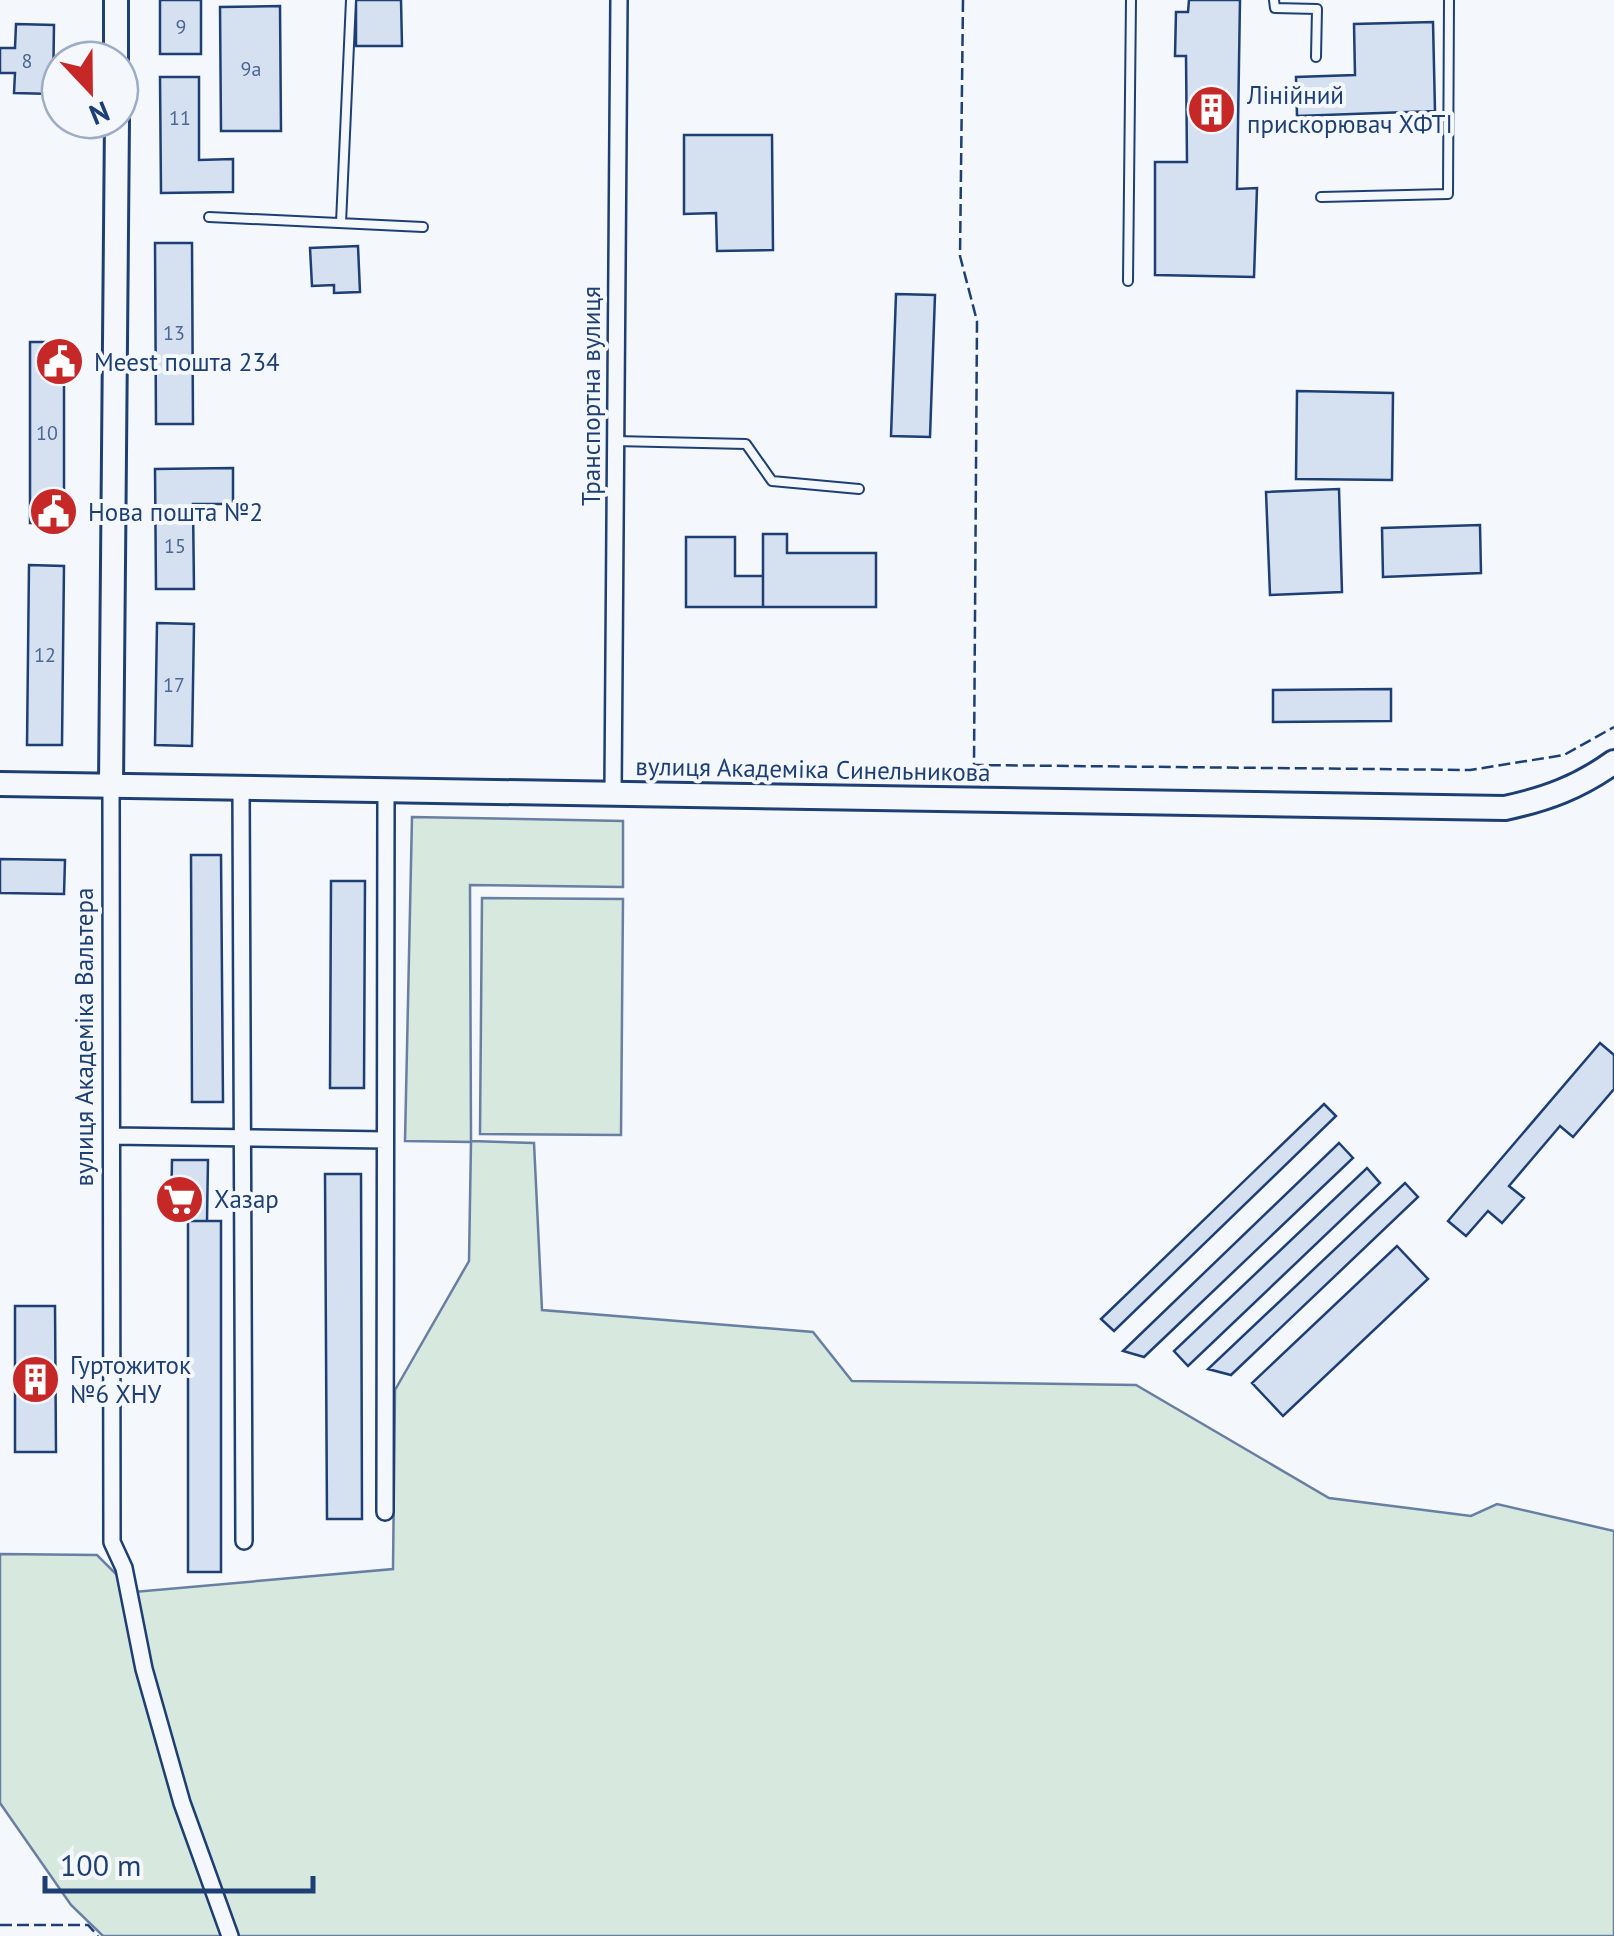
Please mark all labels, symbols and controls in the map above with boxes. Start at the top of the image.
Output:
house number: 9 [176,14,186,40]
north arrow [40,40,140,140]
house number: 8 [22,48,32,74]
house number: 9а [241,56,261,82]
place label: Лінійний прискорювач ХФТІ [1246,79,1453,140]
building icon: Лінійний прискорювач ХФТІ [1186,83,1238,135]
text: N [84,93,115,134]
house number: 11 [169,105,191,131]
street label: Транспортна вулиця [575,286,607,506]
house number: 13 [163,320,185,346]
public building icon: Meest пошта 234 [33,336,85,388]
place label: Meest пошта 234 [94,346,280,378]
house number: 10 [36,420,58,446]
public building icon: Нова пошта №2 [27,486,79,538]
place label: Нова пошта №2 [88,496,263,528]
house number: 15 [164,533,186,559]
house number: 12 [34,642,56,668]
house number: 17 [163,672,185,698]
street label: вулиця Академіка Синельникова [635,750,991,788]
street label: вулиця Академіка Вальтера [68,888,100,1186]
supermarket icon: Хазар [153,1173,205,1225]
place label: Хазар [214,1183,279,1215]
place label: Гуртожиток №6 ХНУ [70,1349,191,1410]
building icon: Гуртожиток №6 ХНУ [9,1353,61,1405]
scale bar [45,1831,312,1893]
text: 100 m [60,1845,141,1884]

